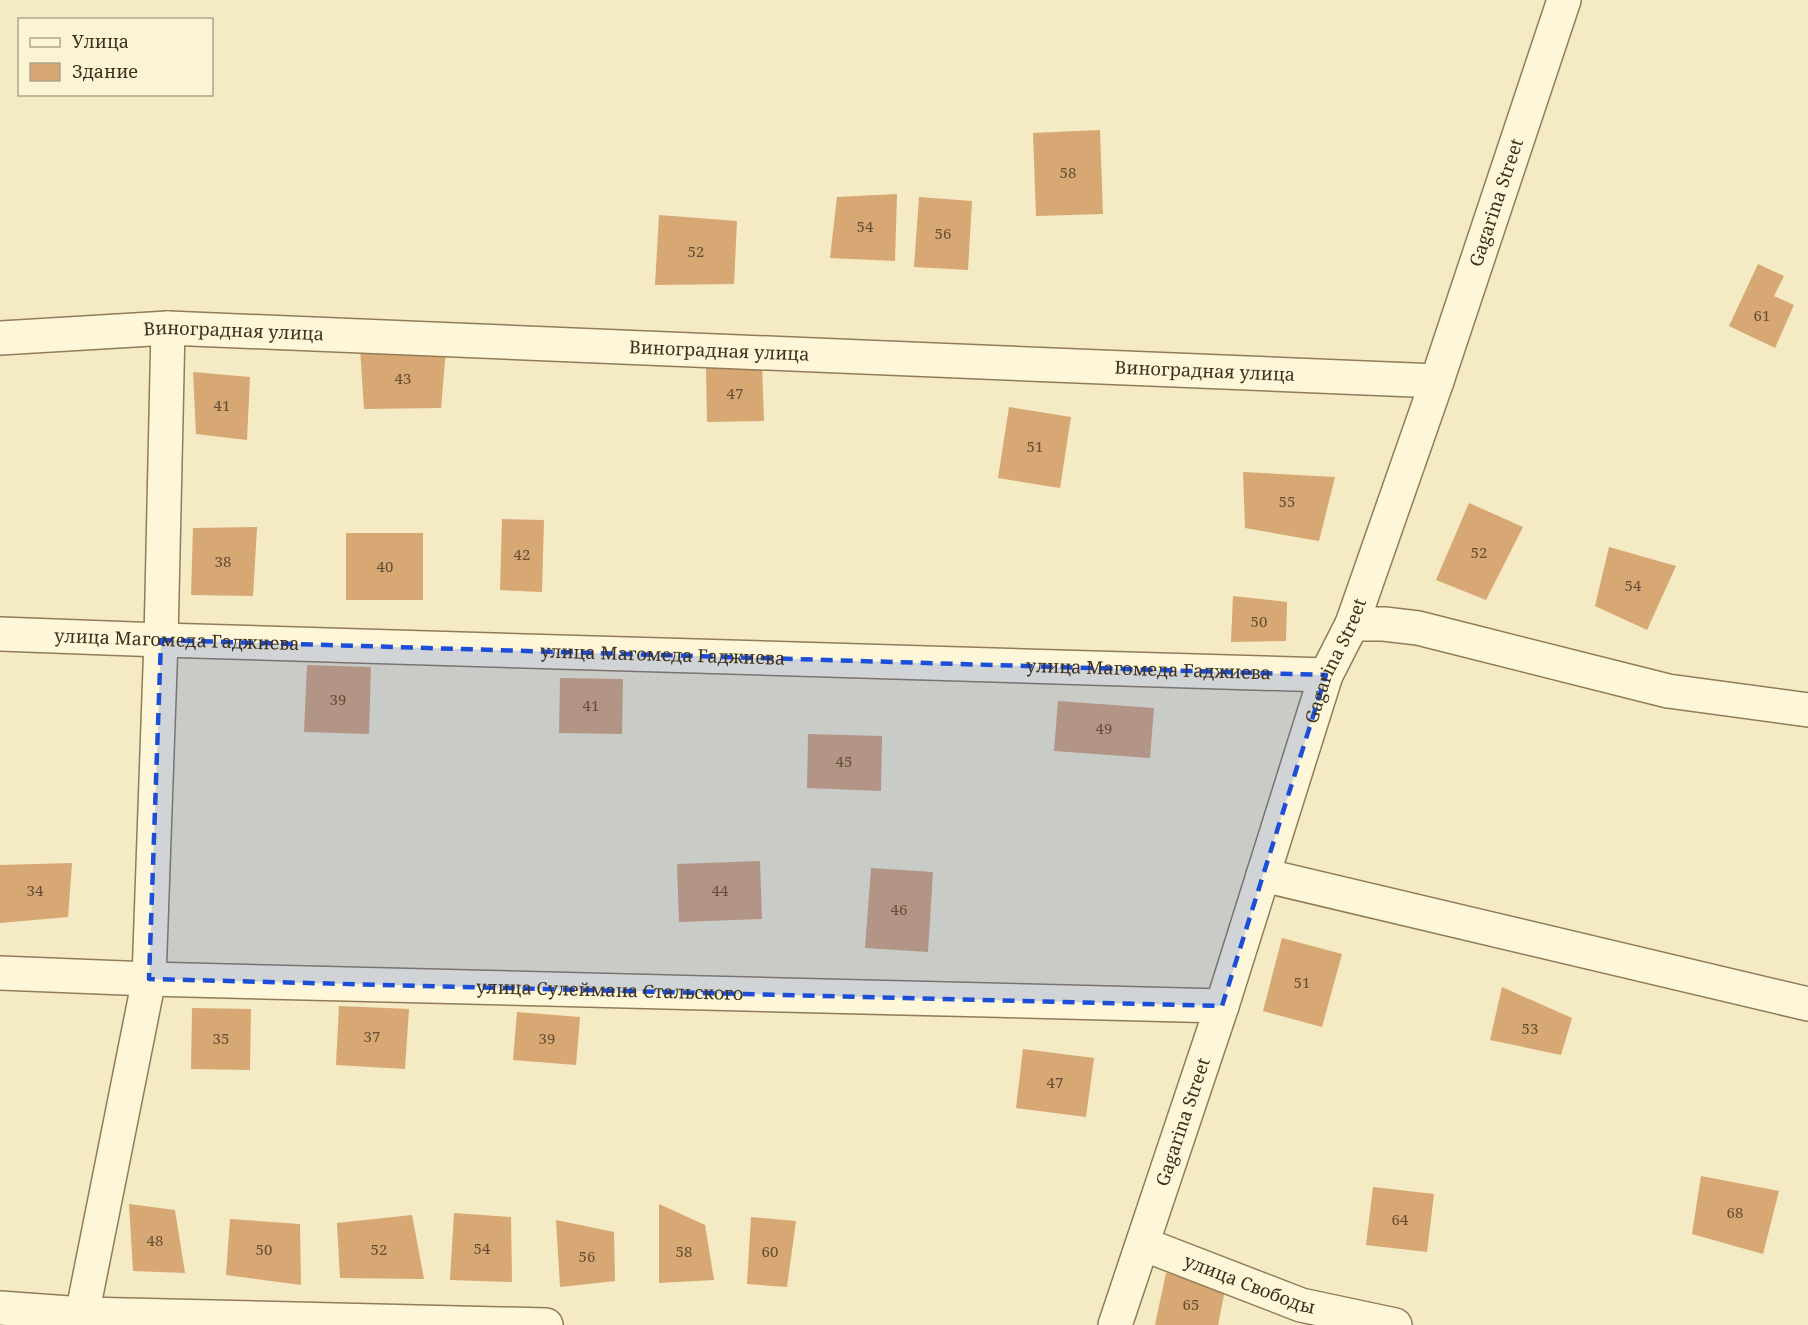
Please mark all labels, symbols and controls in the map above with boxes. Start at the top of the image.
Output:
legend [18,18,213,96]
text: Улица [72,29,129,53]
text: Здание [72,59,138,83]
street label: Gagarina Street [1463,135,1528,270]
house number: 58 [1060,162,1076,182]
house number: 54 [857,216,874,236]
house number: 56 [935,223,951,243]
house number: 52 [688,241,704,261]
house number: 61 [1754,305,1770,325]
street label: Виноградная улица [143,315,324,346]
street label: Виноградная улица [628,334,810,366]
street label: Виноградная улица [1114,355,1296,386]
house number: 43 [395,368,411,388]
house number: 47 [727,383,743,403]
house number: 41 [214,395,230,415]
house number: 51 [1027,436,1043,456]
house number: 55 [1279,491,1295,511]
house number: 52 [1471,542,1487,562]
house number: 42 [514,544,530,564]
house number: 38 [215,551,231,571]
house number: 40 [377,556,393,576]
house number: 54 [1625,575,1642,595]
street label: Gagarina Street [1299,595,1371,726]
house number: 50 [1251,611,1267,631]
street label: улица Магомеда Гаджиева [54,623,300,655]
street label: улица Магомеда Гаджиева [540,638,786,670]
street label: улица Магомеда Гаджиева [1026,653,1271,684]
house number: 39 [330,689,346,709]
house number: 41 [583,695,599,715]
house number: 49 [1096,718,1112,738]
house number: 45 [836,751,852,771]
house number: 34 [27,880,44,900]
house number: 44 [712,880,729,900]
house number: 46 [891,899,907,919]
house number: 51 [1294,972,1310,992]
street label: улица Сулеймана Стальского [476,974,744,1005]
house number: 53 [1522,1018,1538,1038]
house number: 37 [364,1026,380,1046]
house number: 35 [213,1028,229,1048]
house number: 39 [539,1028,555,1048]
street label: Gagarina Street [1149,1055,1215,1189]
house number: 47 [1047,1072,1063,1092]
house number: 68 [1727,1202,1743,1222]
house number: 64 [1392,1209,1409,1229]
house number: 48 [147,1230,163,1250]
house number: 54 [474,1238,491,1258]
house number: 50 [256,1239,272,1259]
house number: 52 [371,1239,387,1259]
house number: 58 [676,1241,692,1261]
house number: 60 [762,1241,778,1261]
house number: 56 [579,1246,595,1266]
street label: улица Свободы [1181,1248,1318,1319]
house number: 65 [1183,1294,1199,1314]

